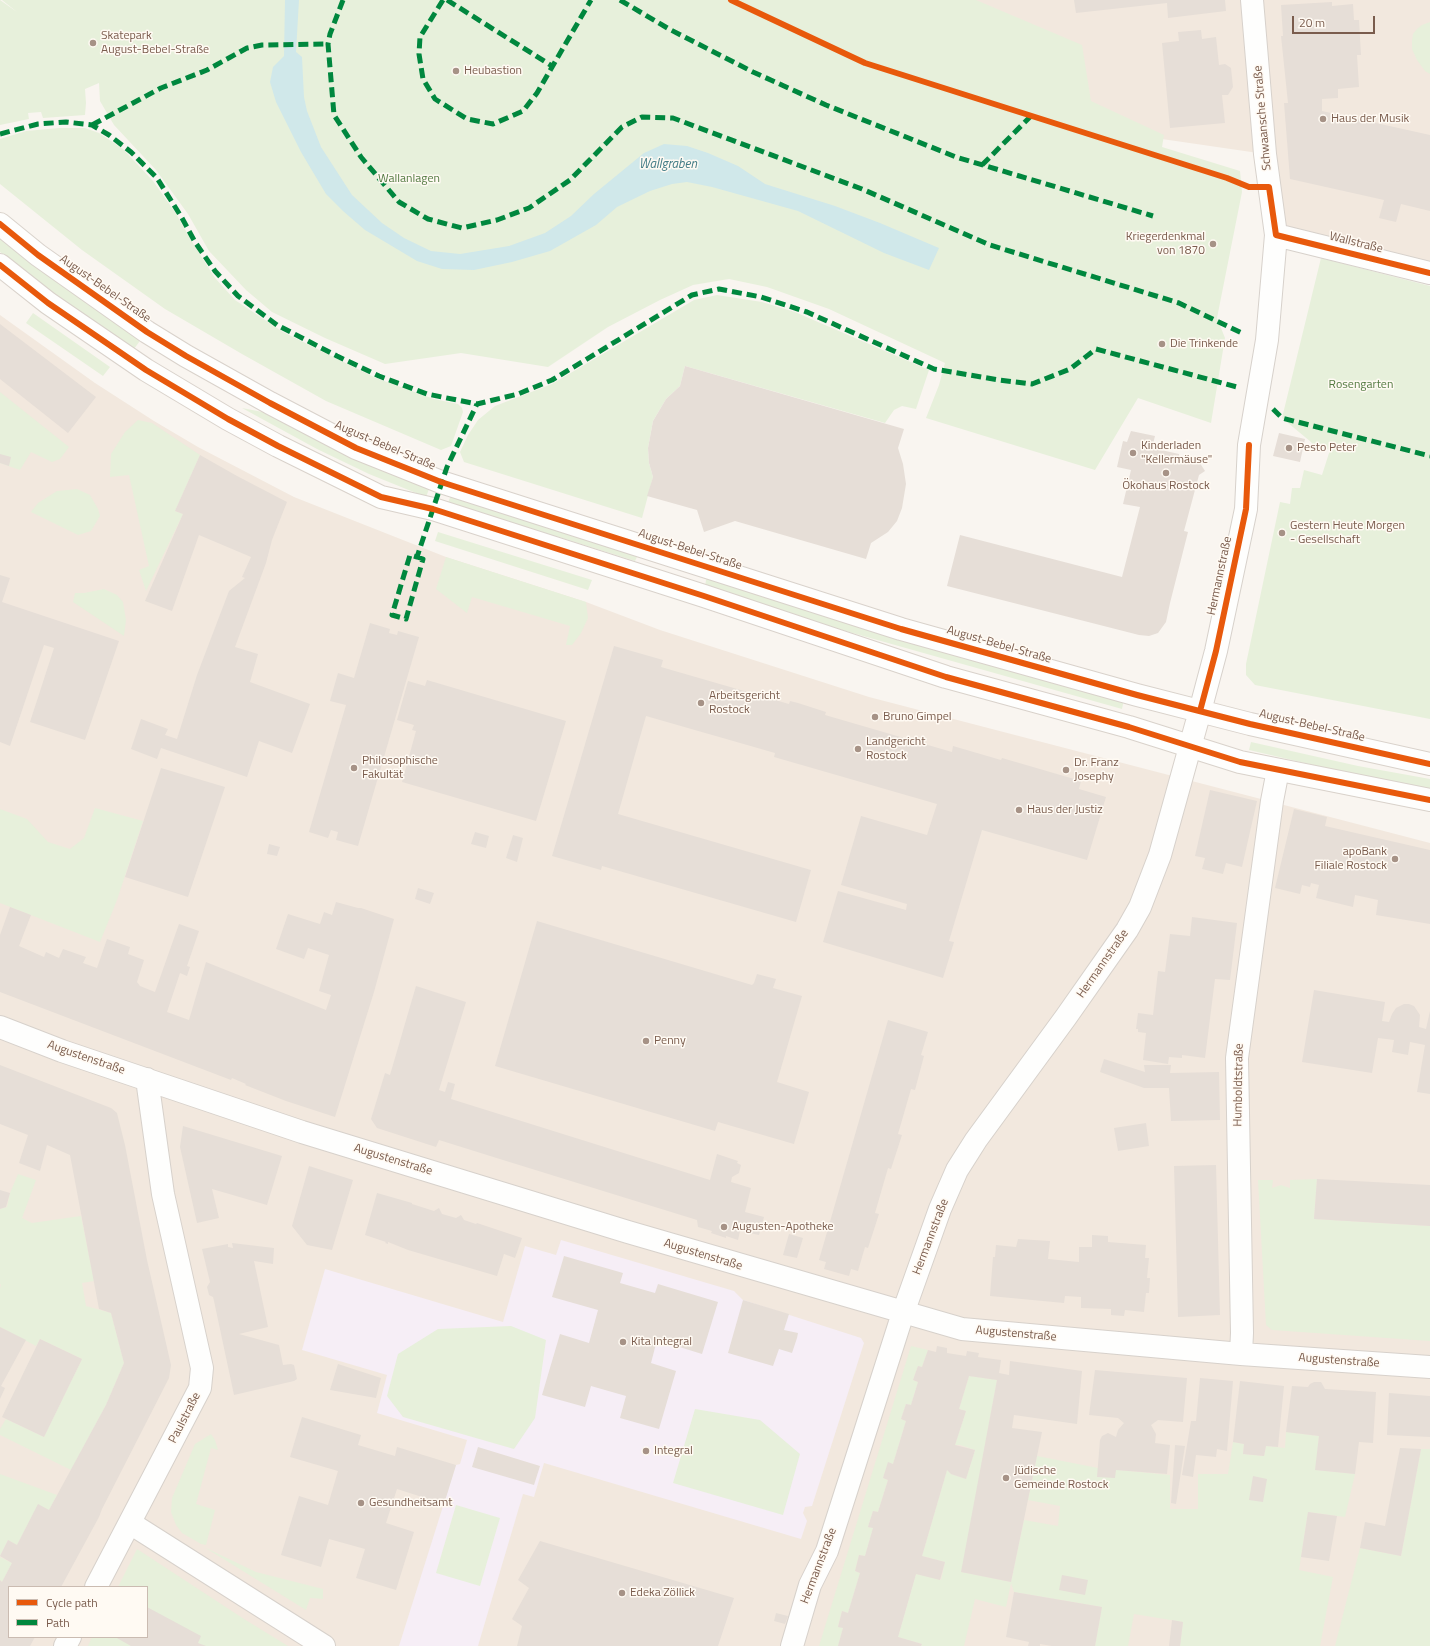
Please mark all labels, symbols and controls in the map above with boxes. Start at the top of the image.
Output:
scale bar [1294,8,1377,34]
text: 20 m [1299,13,1325,32]
place label: Skatepark August-Bebel-Straße [101,29,209,57]
marker: Skatepark August-Bebel-Straße [88,38,98,48]
place label: Heubastion [464,64,522,78]
street label: Schwaansche Straße [1251,65,1275,171]
marker: Heubastion [451,66,461,76]
place label: Haus der Musik [1331,112,1409,126]
marker: Haus der Musik [1318,114,1328,124]
water label: Wallgraben [639,157,697,173]
park label: Wallanlagen [378,172,440,186]
street label: Wallstraße [1328,229,1384,257]
place label: Kriegerdenkmal von 1870 [1126,230,1205,258]
marker: Kriegerdenkmal von 1870 [1208,239,1218,249]
street label: August-Bebel-Straße [57,252,153,326]
place label: Die Trinkende [1170,337,1238,351]
marker: Die Trinkende [1157,339,1167,349]
park label: Rosengarten [1329,378,1393,392]
street label: August-Bebel-Straße [332,418,438,474]
place label: Kinderladen "Kellermäuse" [1141,439,1212,467]
place label: Pesto Peter [1297,441,1356,455]
marker: Pesto Peter [1284,443,1294,453]
marker: Kinderladen "Kellermäuse" [1128,448,1138,458]
marker: Ökohaus Rostock [1161,468,1171,478]
place label: Ökohaus Rostock [1122,479,1210,493]
place label: Gestern Heute Morgen - Gesellschaft [1290,519,1405,547]
street label: August-Bebel-Straße [636,526,744,574]
marker: Gestern Heute Morgen - Gesellschaft [1277,528,1287,538]
street label: Hermannstraße [1205,535,1235,617]
street label: August-Bebel-Straße [945,623,1053,667]
place label: Arbeitsgericht Rostock [709,689,780,717]
marker: Arbeitsgericht Rostock [696,698,706,708]
street label: August-Bebel-Straße [1258,707,1366,745]
place label: Bruno Gimpel [883,710,952,724]
marker: Bruno Gimpel [870,712,880,722]
place label: Landgericht Rostock [866,735,925,763]
marker: Landgericht Rostock [853,744,863,754]
place label: Philosophische Fakultät [362,754,438,782]
place label: Dr. Franz Josephy [1074,756,1119,784]
marker: Philosophische Fakultät [349,763,359,773]
marker: Dr. Franz Josephy [1061,765,1071,775]
place label: Haus der Justiz [1027,803,1103,817]
marker: Haus der Justiz [1014,805,1024,815]
place label: apoBank Filiale Rostock [1314,845,1387,873]
marker: apoBank Filiale Rostock [1390,854,1400,864]
street label: Hermannstraße [1074,927,1132,1001]
place label: Penny [654,1034,686,1048]
marker: Penny [641,1036,651,1046]
street label: Augustenstraße [45,1038,127,1078]
street label: Humboldtstraße [1231,1043,1247,1127]
street label: Augustenstraße [352,1141,434,1179]
street label: Hermannstraße [910,1197,952,1277]
place label: Augusten-Apotheke [732,1220,834,1234]
marker: Augusten-Apotheke [719,1222,729,1232]
street label: Augustenstraße [662,1236,744,1274]
street label: Augustenstraße [975,1323,1057,1345]
place label: Kita Integral [631,1335,692,1349]
marker: Kita Integral [618,1337,628,1347]
street label: Augustenstraße [1298,1351,1380,1371]
street label: Paulstraße [166,1390,204,1446]
place label: Integral [654,1444,693,1458]
marker: Integral [641,1446,651,1456]
place label: Jüdische Gemeinde Rostock [1014,1464,1108,1492]
marker: Jüdische Gemeinde Rostock [1001,1473,1011,1483]
place label: Gesundheitsamt [369,1496,452,1510]
marker: Gesundheitsamt [356,1498,366,1508]
street label: Hermannstraße [798,1526,840,1606]
legend [8,1586,148,1638]
place label: Edeka Zöllick [630,1586,695,1600]
marker: Edeka Zöllick [617,1588,627,1598]
text: Cycle path [46,1593,98,1612]
text: Path [46,1613,70,1632]

